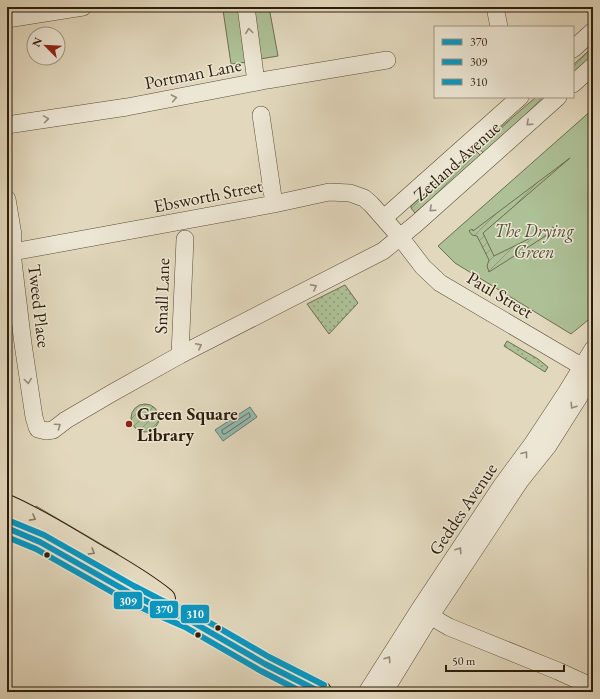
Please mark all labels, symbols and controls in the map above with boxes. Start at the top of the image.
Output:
north arrow [26,26,66,66]
legend [434,26,574,98]
one-way arrow [245,28,254,34]
text: 370 [470,34,488,50]
text: N [29,35,45,49]
street label: Portman Lane [143,53,243,94]
text: 309 [470,54,488,70]
text: 310 [470,74,488,90]
one-way arrow [171,94,177,103]
one-way arrow [42,115,49,124]
street label: Zetland Avenue [409,116,505,206]
one-way arrow [527,118,534,125]
street label: Ebsworth Street [152,174,264,217]
one-way arrow [430,205,437,212]
park label: The Drying Green [494,219,574,263]
street label: Small Lane [149,258,174,334]
street label: Tweed Place [23,263,56,349]
street label: Paul Street [463,266,538,323]
one-way arrow [310,284,317,291]
one-way arrow [194,343,202,351]
one-way arrow [23,378,32,384]
place label: Green Square Library [137,402,238,446]
one-way arrow [571,402,578,409]
marker: Green Square Library [124,419,134,429]
one-way arrow [53,424,60,431]
one-way arrow [521,451,528,458]
street label: Geddes Avenue [423,458,502,559]
one-way arrow [29,514,36,521]
one-way arrow [454,547,462,554]
one-way arrow [88,548,95,555]
unlabelled marker [42,550,52,560]
line badge: 309 [113,591,143,610]
text: 309 [119,594,137,608]
line badge: 370 [149,600,179,619]
text: 370 [155,602,173,616]
line badge: 310 [180,604,210,624]
text: 310 [186,607,204,621]
unlabelled marker [213,623,223,633]
unlabelled marker [193,630,203,640]
scale bar [446,647,564,673]
text: 50 m [452,653,476,669]
one-way arrow [383,656,391,663]

